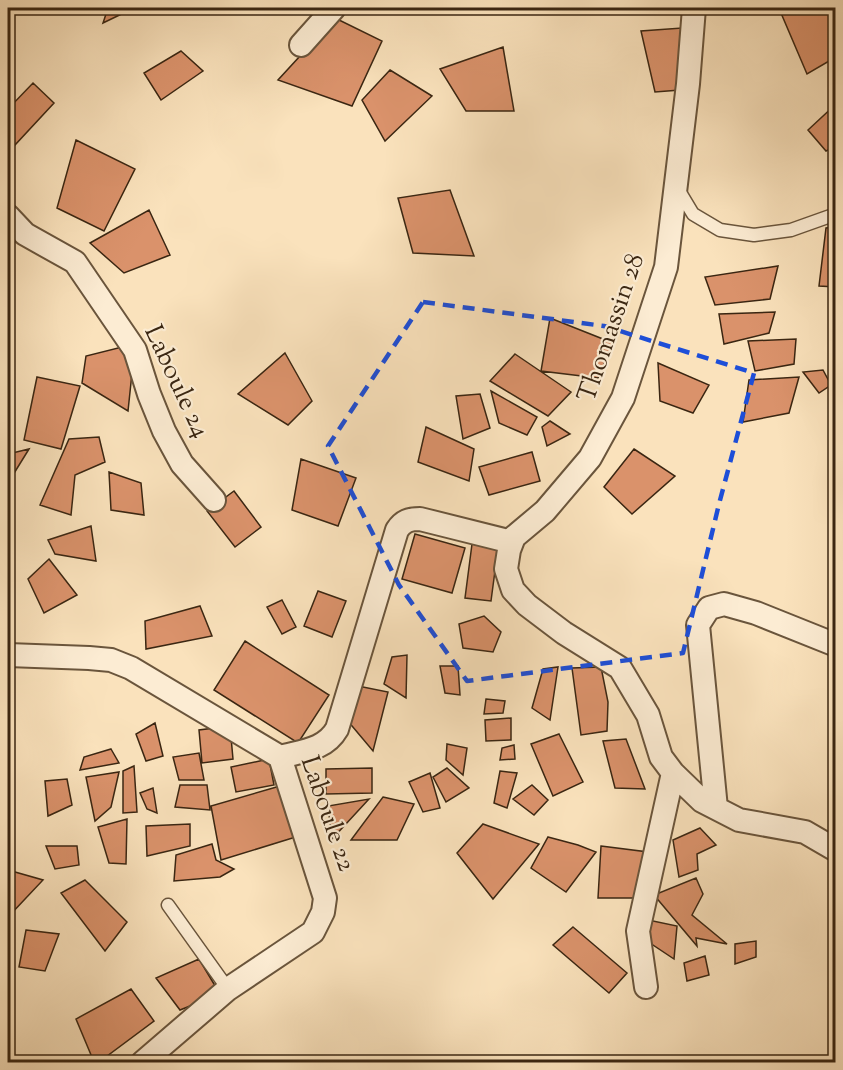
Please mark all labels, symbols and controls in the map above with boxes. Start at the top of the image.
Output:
street label: Thomassin 28 [569,249,655,407]
street label: Laboule 24 [134,319,218,445]
street label: Laboule 22 [290,751,364,877]

